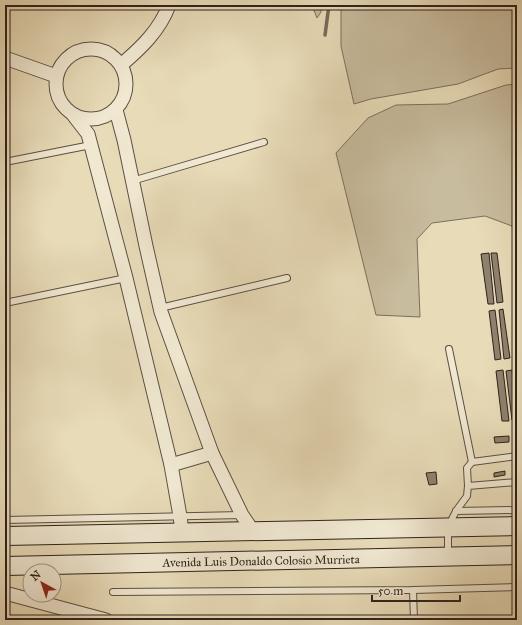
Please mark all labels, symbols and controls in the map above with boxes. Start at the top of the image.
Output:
street label: Avenida Luis Donaldo Colosio Murrieta [161,552,361,570]
north arrow [22,563,62,603]
text: N [28,567,44,584]
scale bar [372,577,460,603]
text: 50 m [378,584,403,598]

